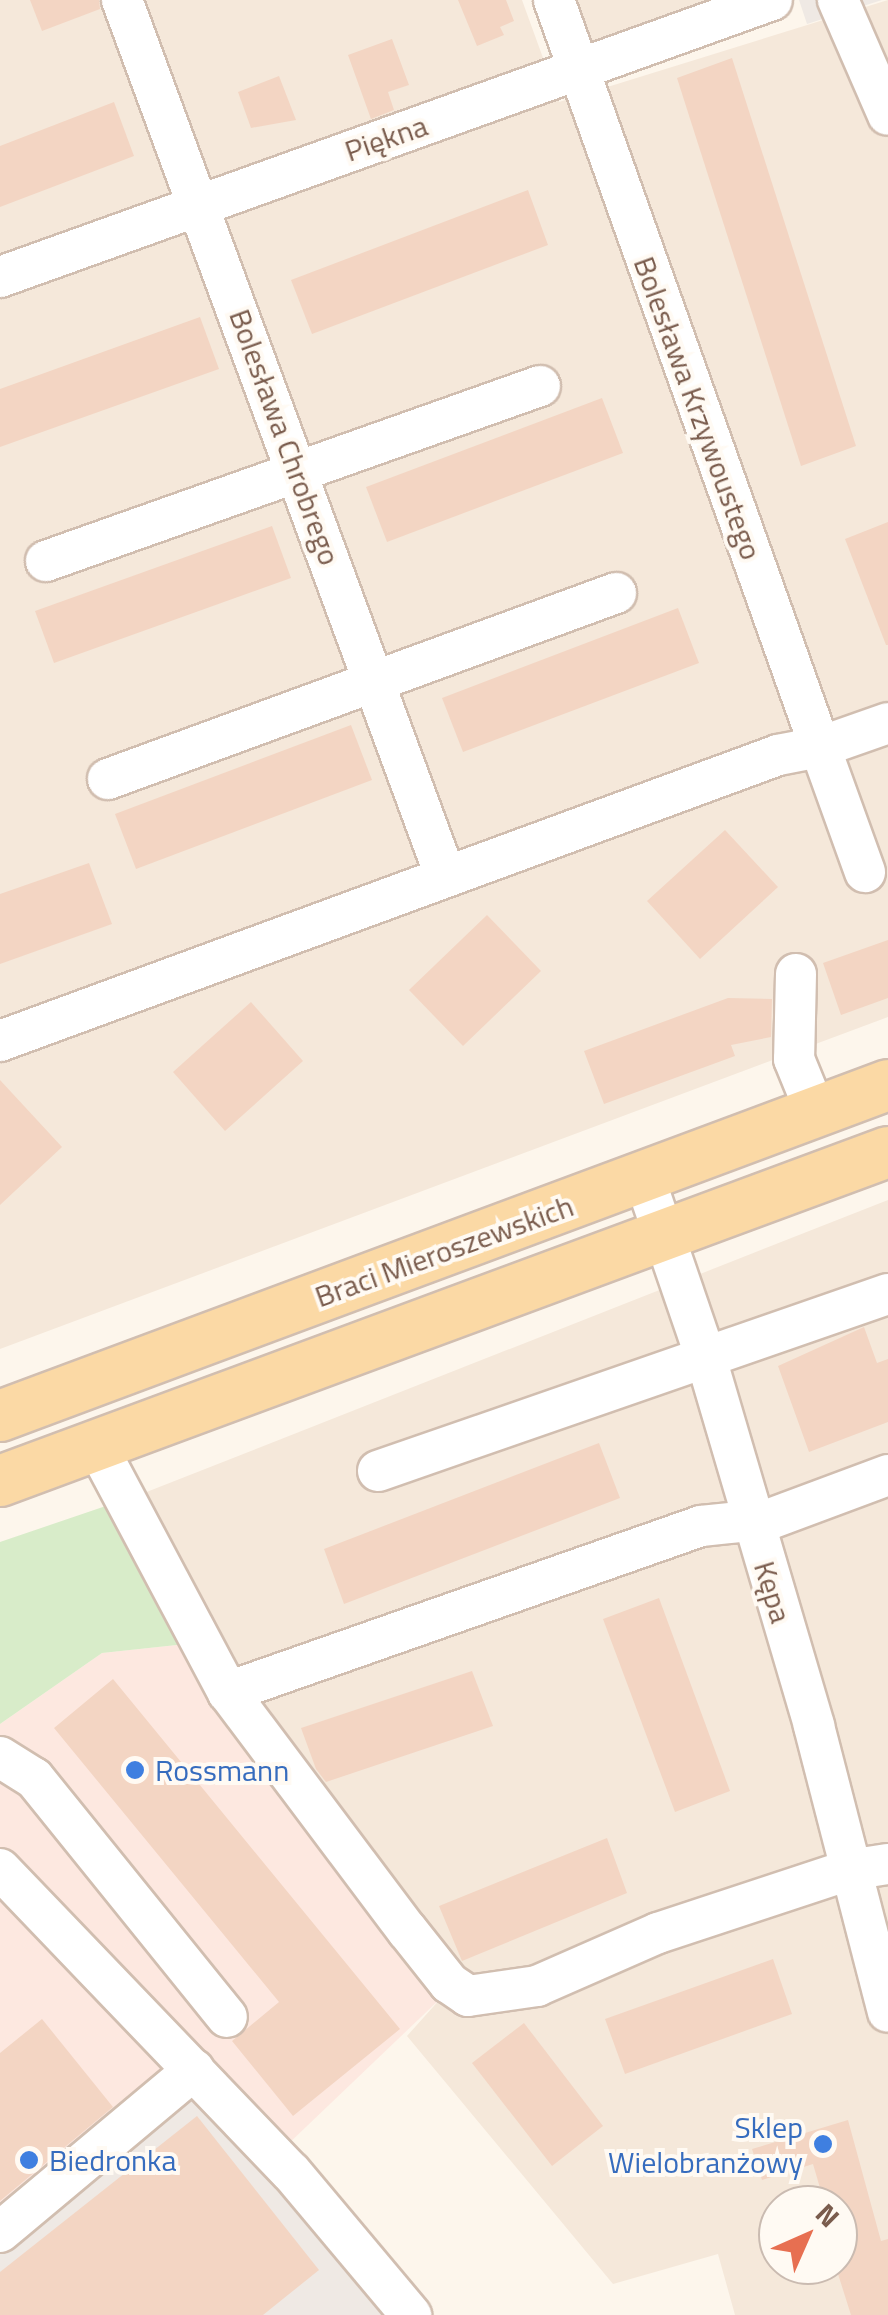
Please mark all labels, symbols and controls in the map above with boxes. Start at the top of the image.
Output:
street label: Piękna [340,107,432,169]
street label: Bolesława Krzywoustego [626,252,770,564]
street label: Bolesława Chrobrego [222,304,348,570]
street label: Braci Mieroszewskich [310,1188,578,1314]
street label: Kępa [747,1557,799,1627]
place label: Rossmann [155,1752,289,1788]
marker: Rossmann [124,1759,146,1781]
place label: Sklep Wielobranżowy [608,2109,803,2180]
marker: Sklep Wielobranżowy [812,2133,834,2155]
place label: Biedronka [49,2142,176,2178]
marker: Biedronka [18,2149,40,2171]
north arrow [758,2185,858,2285]
text: N [806,2193,850,2237]

